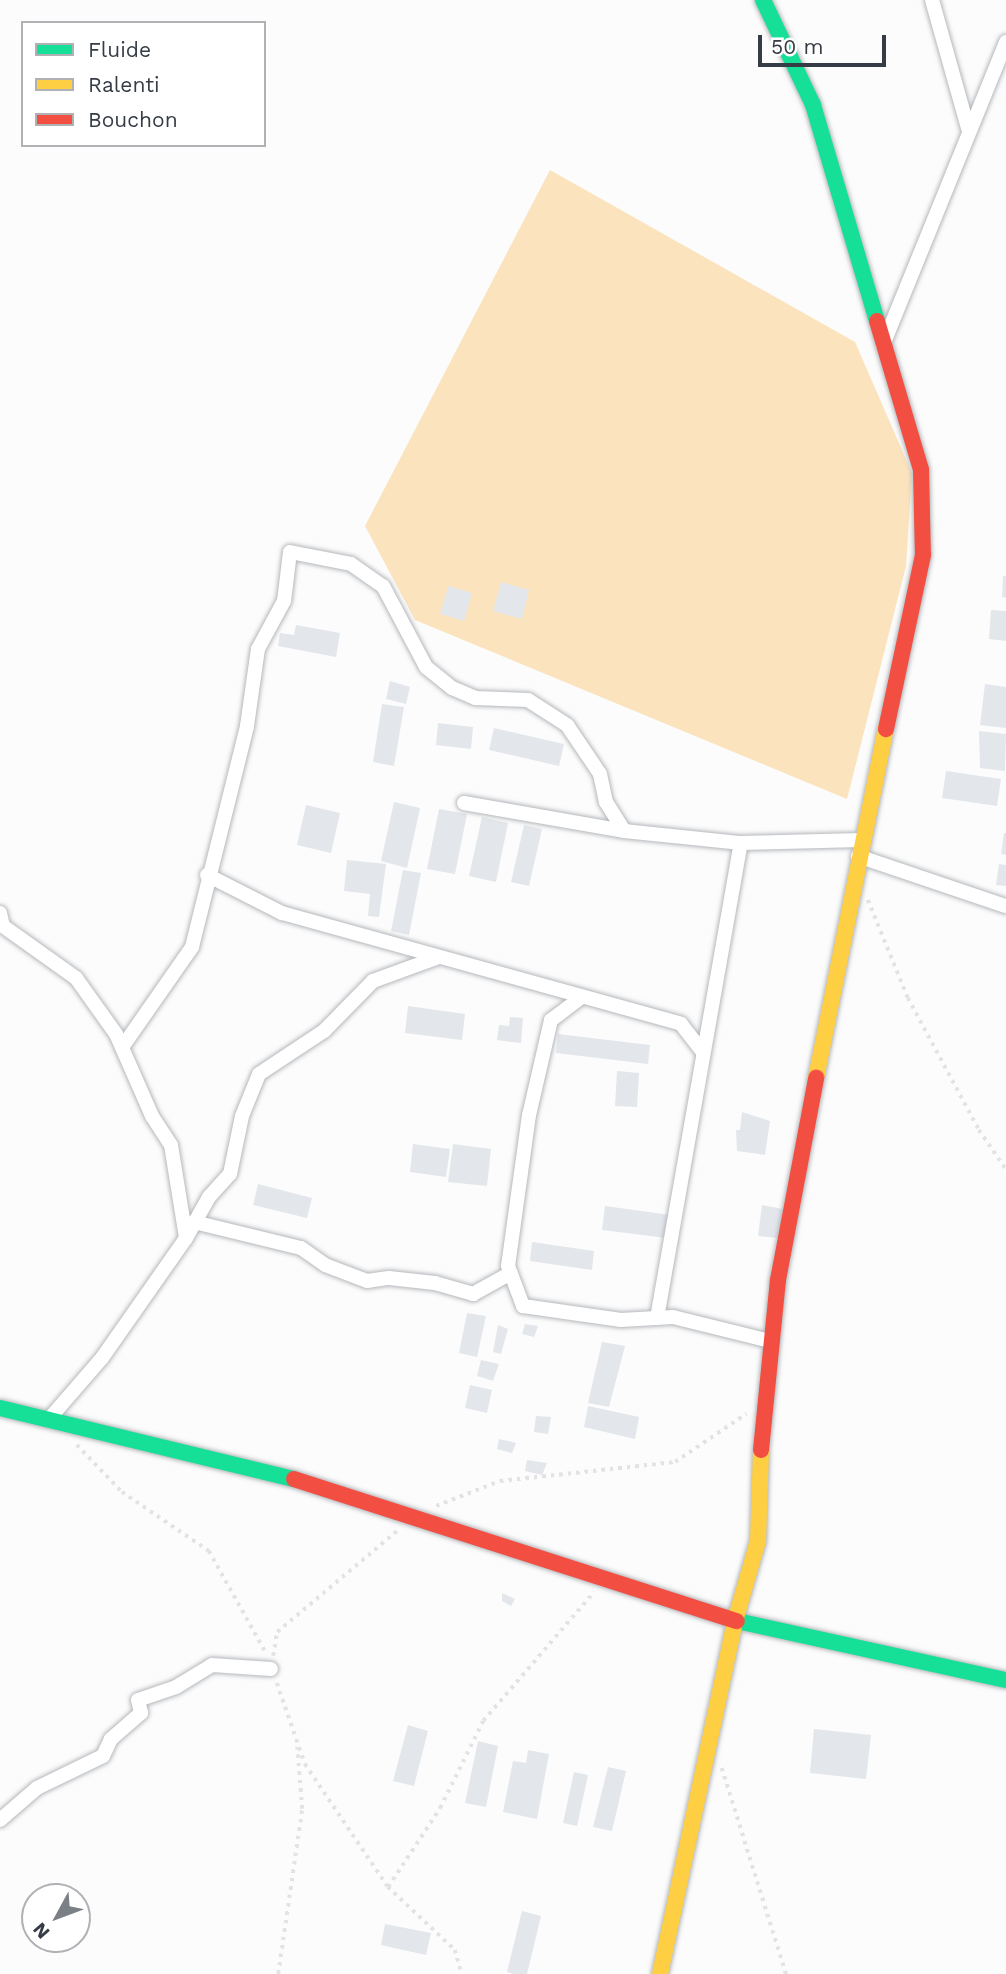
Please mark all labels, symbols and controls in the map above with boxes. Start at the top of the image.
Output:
legend [21,21,266,147]
scale bar [761,21,889,65]
text: 50 m [771,34,823,59]
text: Fluide [88,37,151,62]
text: Ralenti [88,72,160,97]
text: Bouchon [88,107,178,132]
north arrow [21,1883,91,1953]
text: N [28,1918,55,1944]

